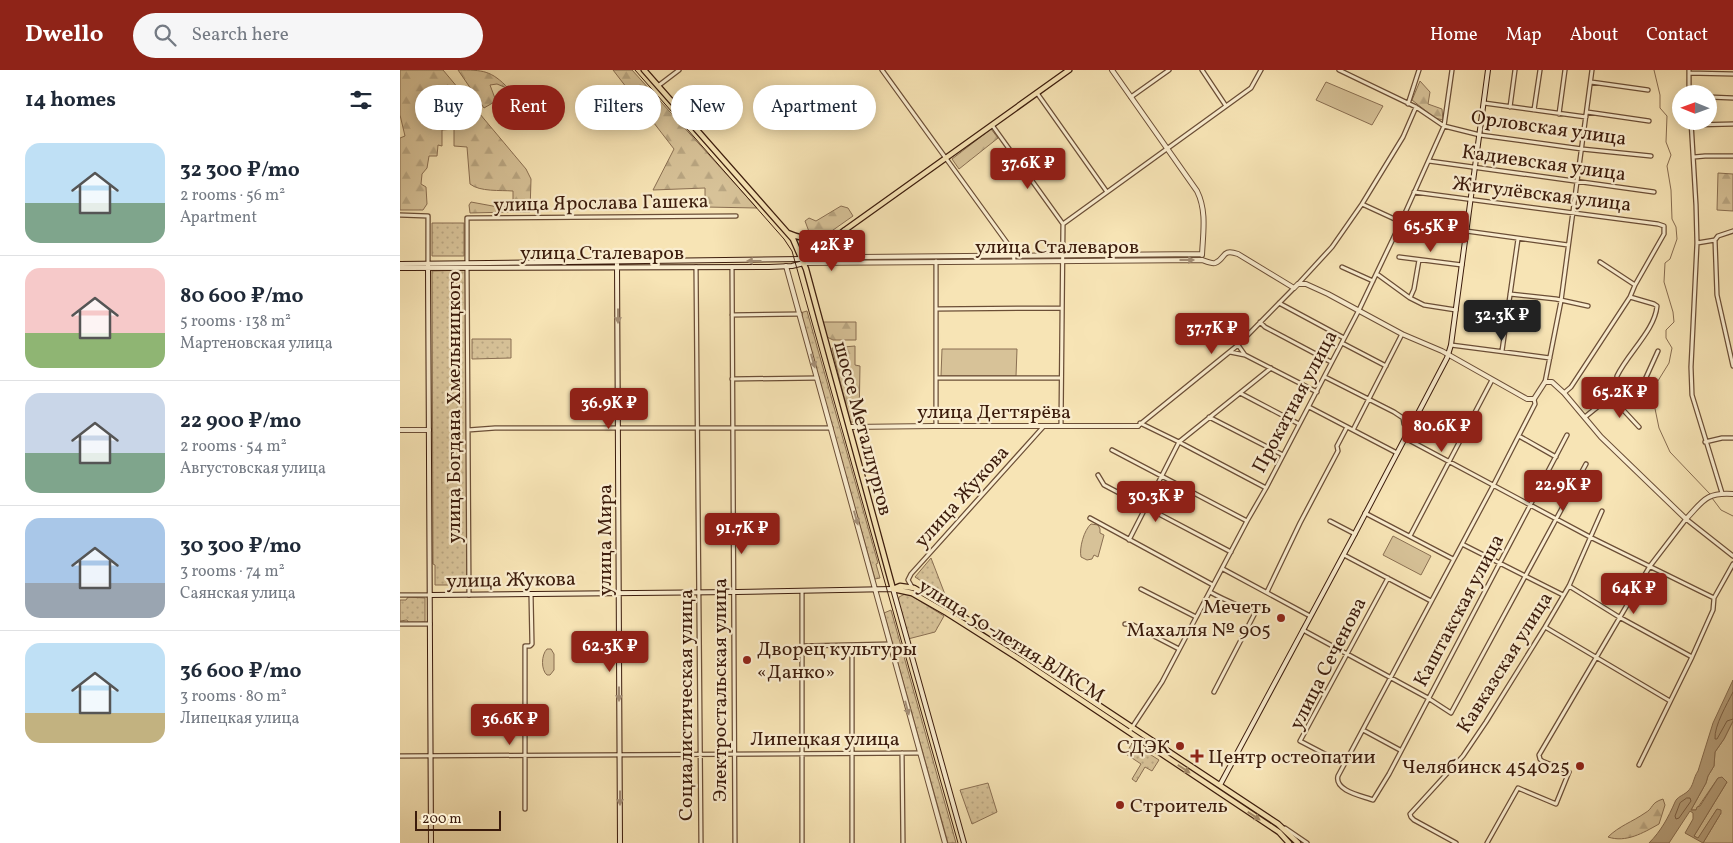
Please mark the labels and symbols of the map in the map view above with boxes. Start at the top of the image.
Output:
north arrow [1672,85,1718,130]
street label: Орловская улица [1469,104,1628,154]
street label: Кадиевская улица [1460,139,1628,189]
pin: 37.6K ₽ [982,148,1074,190]
street label: Жигулёвская улица [1451,170,1633,220]
street label: улица Ярослава Гашека [493,188,709,220]
pin: 65.5K ₽ [1385,210,1477,253]
pin: 42K ₽ [797,230,867,272]
street label: улица Сталеваров [975,234,1139,262]
street label: улица Сталеваров [520,240,684,268]
one-way arrow [1179,256,1195,264]
one-way arrow [746,257,762,265]
street label: улица Богдана Хмельницкого [441,271,469,543]
pin: 32.3K ₽ [1456,300,1548,342]
one-way arrow [614,308,622,324]
pin: 37.7K ₽ [1166,312,1258,355]
street label: Прокатная улица [1246,325,1345,478]
street label: шоссе Металлургов [825,338,899,519]
one-way arrow [809,354,817,369]
pin: 65.2K ₽ [1574,376,1666,419]
pin: 36.9K ₽ [563,388,655,430]
street label: улица Дегтярёва [917,399,1071,427]
pin: 80.6K ₽ [1396,410,1488,453]
street label: улица Жукова [909,440,1016,555]
pin: 22.9K ₽ [1517,470,1609,512]
pin: 30.3K ₽ [1110,480,1202,523]
street label: улица Мира [592,484,620,596]
one-way arrow [853,510,861,525]
pin: 91.7K ₽ [696,512,788,555]
street label: Каштакская улица [1408,530,1512,692]
street label: улица Жукова [446,566,576,596]
pin: 64K ₽ [1599,572,1669,615]
street label: улица 50-летия ВЛКСМ [912,573,1110,711]
street label: Электростальская улица [707,578,735,802]
street label: Кавказская улица [1451,587,1561,739]
street label: Социалистическая улица [673,589,701,821]
street label: улица Сеченова [1283,593,1374,735]
place label: Мечеть Махалля № 905 [1126,594,1271,645]
marker: Мечеть Махалля № 905 [1275,612,1287,624]
pin: 62.3K ₽ [564,630,656,673]
place label: Дворец культуры «Данко» [757,636,917,687]
marker: Дворец культуры «Данко» [741,654,753,666]
one-way arrow [615,687,623,703]
one-way arrow [904,701,912,716]
pin: 36.6K ₽ [464,704,556,746]
street label: Липецкая улица [750,726,900,754]
place label: СДЭК [1117,734,1170,762]
marker: СДЭК [1174,740,1186,752]
place label: Центр остеопатии [1208,744,1376,772]
marker: Центр остеопатии [1190,749,1204,763]
place label: Челябинск 454025 [1402,754,1570,782]
marker: Челябинск 454025 [1574,760,1586,772]
one-way arrow [1177,764,1191,774]
one-way arrow [616,791,624,807]
place label: Cтроитель [1130,793,1228,821]
marker: Cтроитель [1114,799,1126,811]
scale bar [415,808,501,831]
one-way arrow [1247,811,1260,821]

